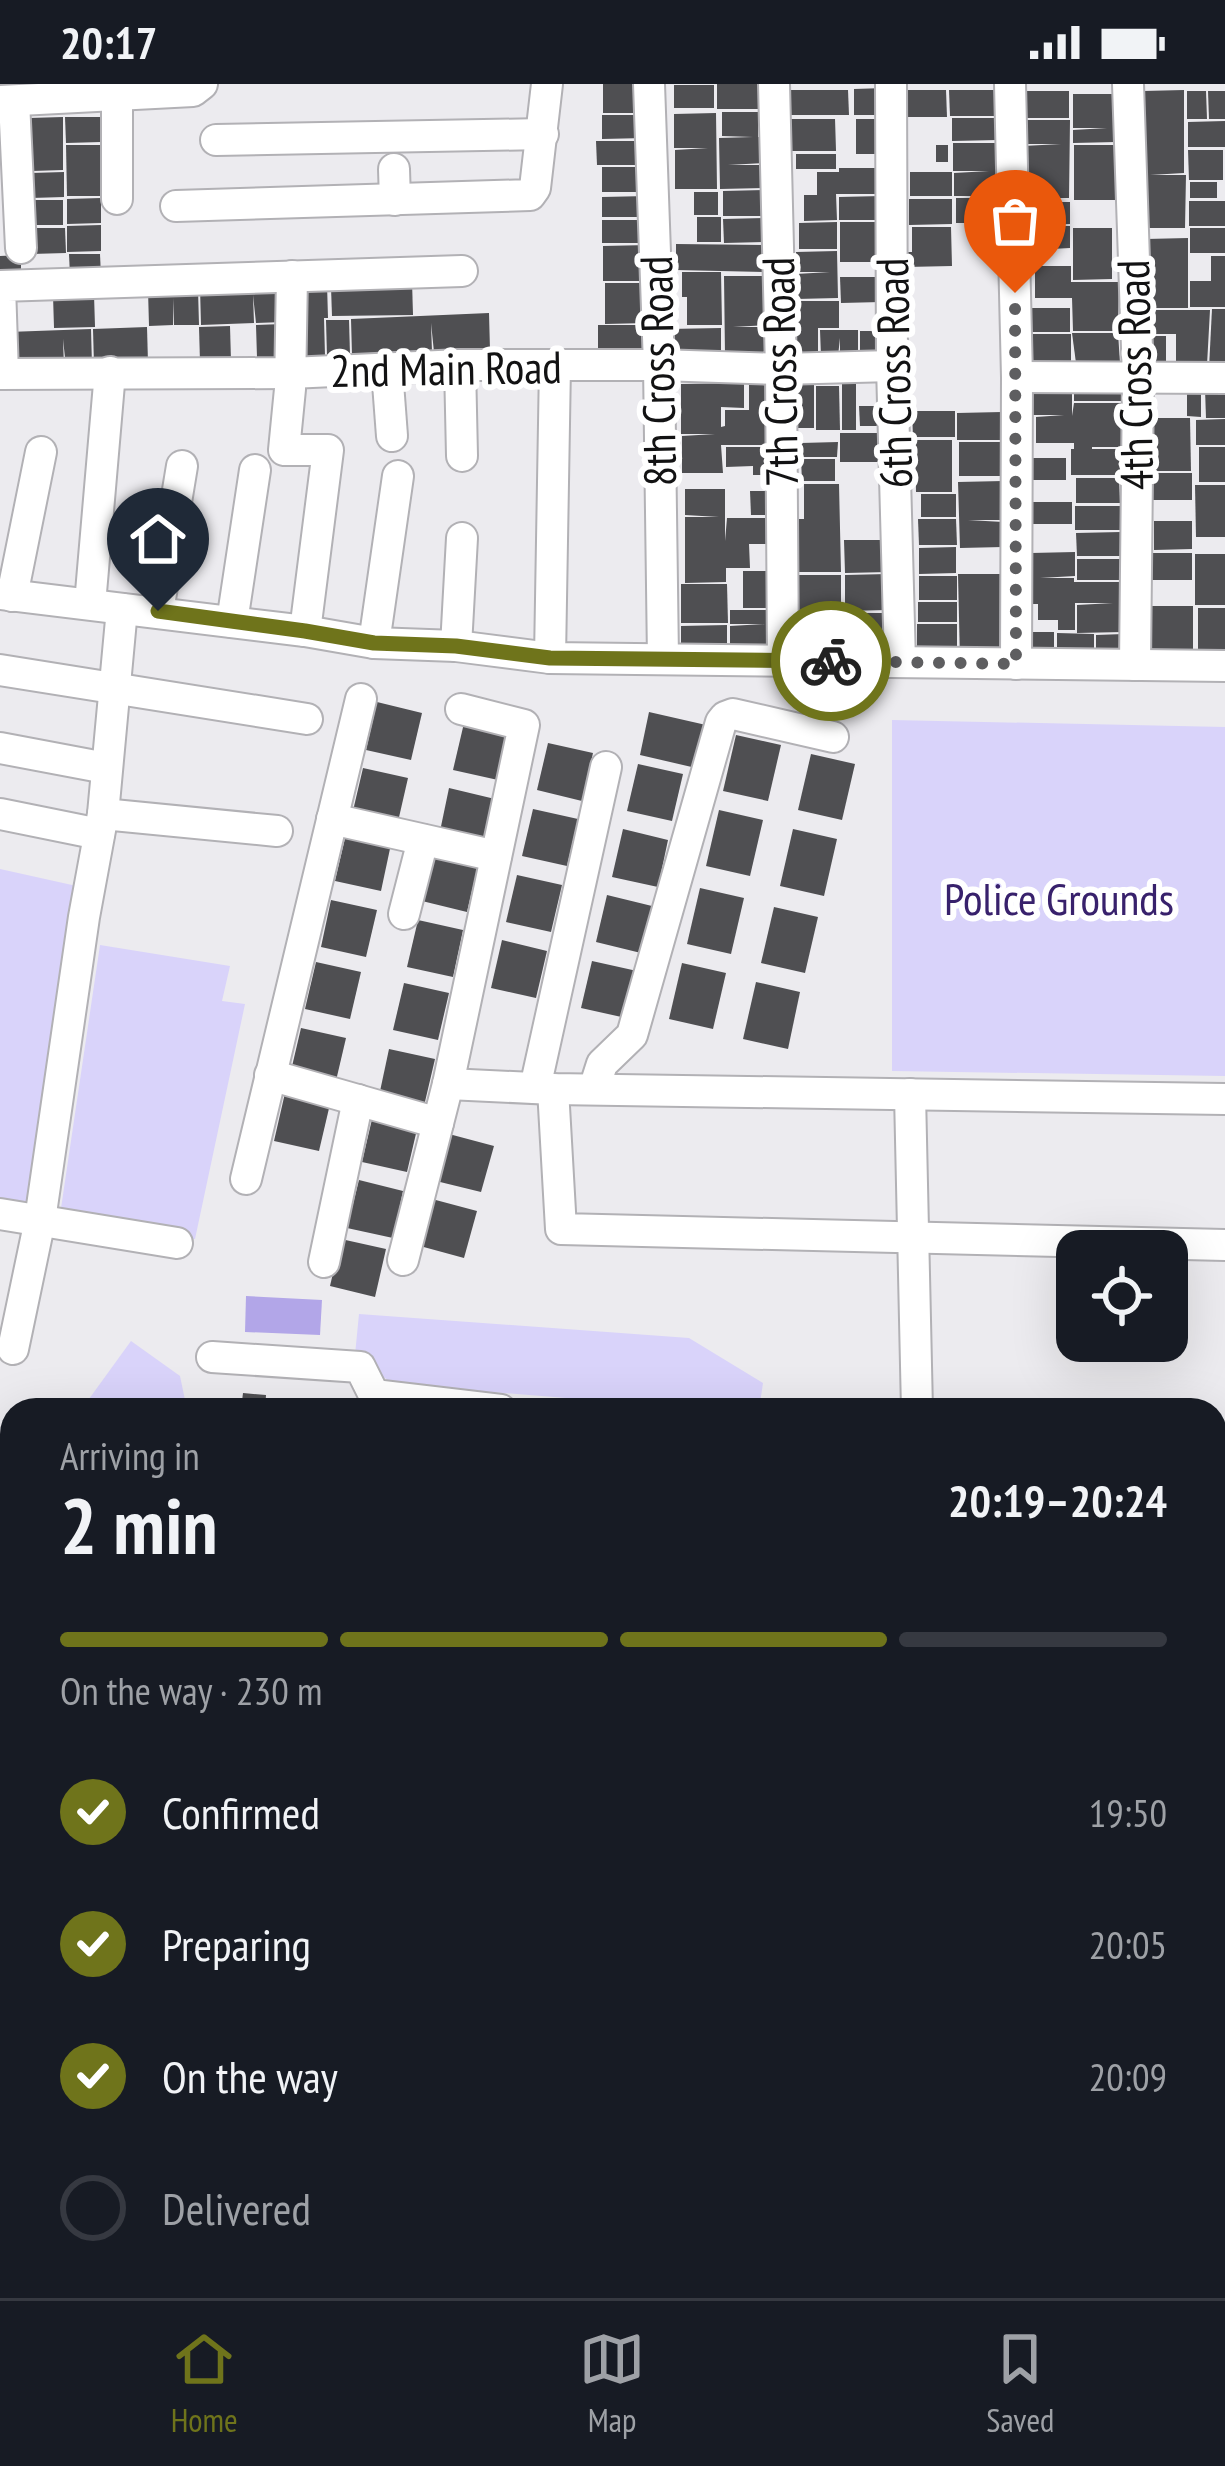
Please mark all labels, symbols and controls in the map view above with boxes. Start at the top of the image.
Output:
text: 20:17 [60,13,157,71]
pin [964,170,1066,293]
icon: bag [982,188,1048,254]
street label: 8th Cross Road [626,255,688,487]
street label: 7th Cross Road [748,256,810,488]
street label: 6th Cross Road [862,257,924,489]
street label: 4th Cross Road [1103,259,1165,491]
street label: 2nd Main Road [330,337,562,399]
pin [107,488,209,611]
icon: home [125,506,191,572]
courier [771,601,891,721]
icon: bike [798,628,864,694]
park label: Police Grounds [944,869,1174,927]
map controls [1056,1230,1188,1362]
button: locate [1056,1230,1188,1362]
text: Arriving in [60,1430,200,1481]
text: 20:19–20:24 [948,1471,1167,1529]
text: 2 min [60,1475,218,1576]
text: On the way · 230 m [60,1665,322,1716]
icon: check [60,1779,126,1845]
text: Confirmed [162,1783,320,1841]
text: 19:50 [1089,1787,1167,1838]
icon: check [60,1911,126,1977]
text: Preparing [162,1915,311,1973]
text: 20:05 [1089,1919,1167,1970]
icon: check [60,2043,126,2109]
text: On the way [162,2047,338,2105]
text: 20:09 [1089,2051,1167,2102]
text: Delivered [162,2179,311,2237]
tab: Home [171,2326,238,2441]
tab: Map [579,2326,645,2441]
tab: Saved [986,2326,1054,2441]

